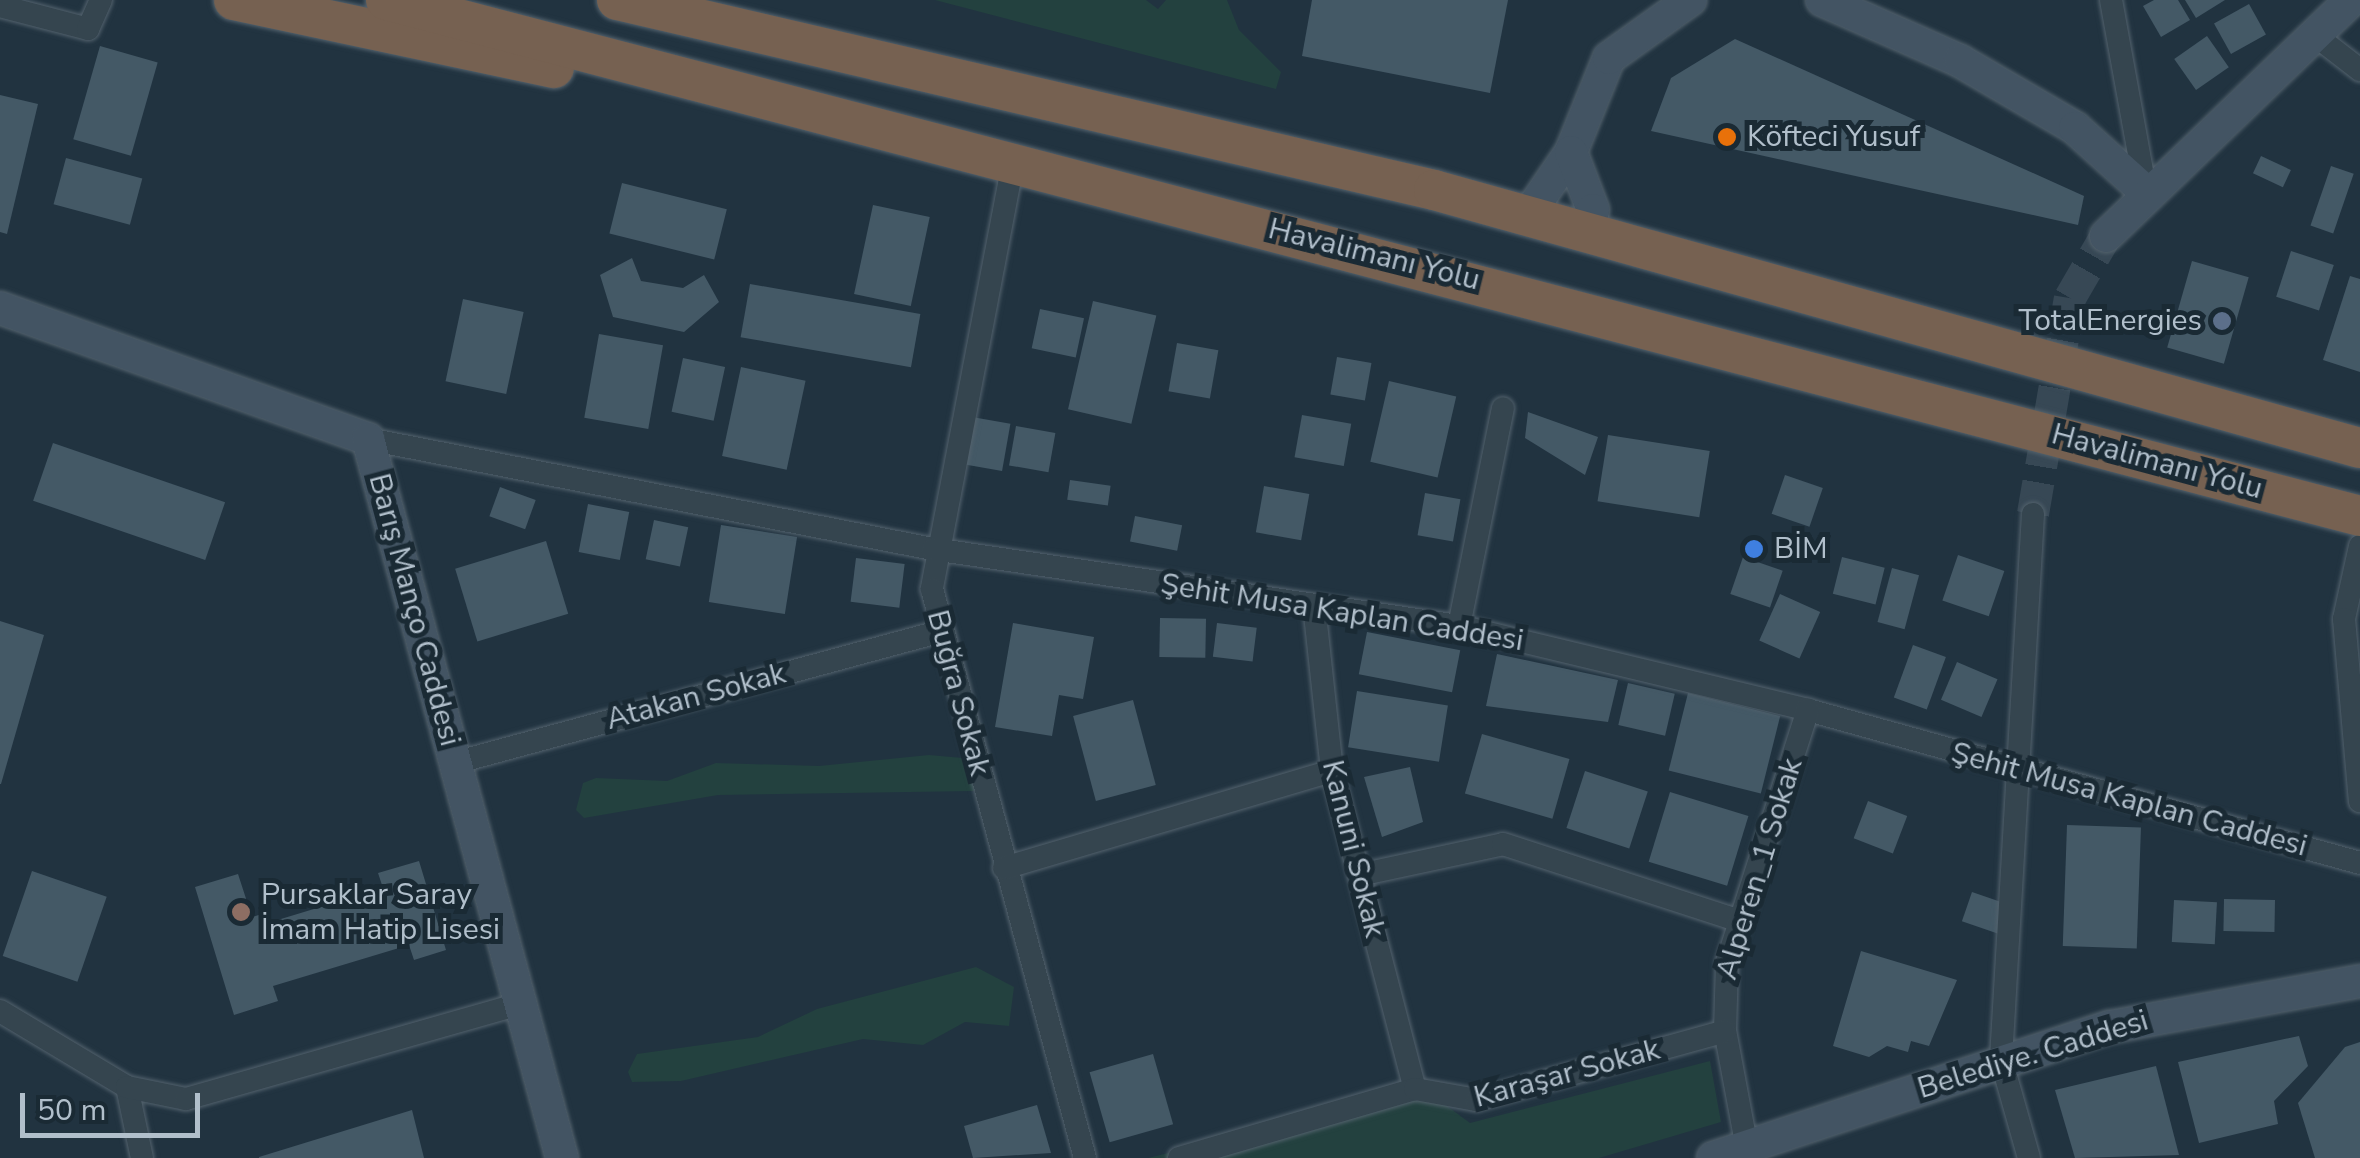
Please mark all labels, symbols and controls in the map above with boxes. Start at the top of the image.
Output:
place label: Köfteci Yusuf [1747,119,1920,155]
marker: Köfteci Yusuf [1716,126,1738,148]
street label: Havalimanı Yolu [1265,211,1483,299]
place label: TotalEnergies [2018,303,2202,339]
marker: TotalEnergies [2211,310,2233,332]
street label: Havalimanı Yolu [2048,417,2266,507]
street label: Barış Manço Caddesi [360,470,468,750]
place label: BİM [1774,531,1828,567]
marker: BİM [1743,538,1765,560]
street label: Şehit Musa Kaplan Caddesi [1158,567,1526,659]
street label: Buğra Sokak [919,606,997,780]
street label: Atakan Sokak [602,656,790,738]
street label: Şehit Musa Kaplan Caddesi [1947,735,2311,865]
street label: Alperen_1 Sokak [1709,754,1811,984]
street label: Kanuni Sokak [1314,757,1392,941]
place label: Pursaklar Saray İmam Hatip Lisesi [261,877,500,948]
marker: Pursaklar Saray İmam Hatip Lisesi [230,901,252,923]
street label: Belediye. Caddesi [1913,1003,2153,1107]
street label: Karaşar Sokak [1470,1032,1664,1116]
scale bar [25,1073,205,1135]
text: 50 m [37,1090,106,1131]

